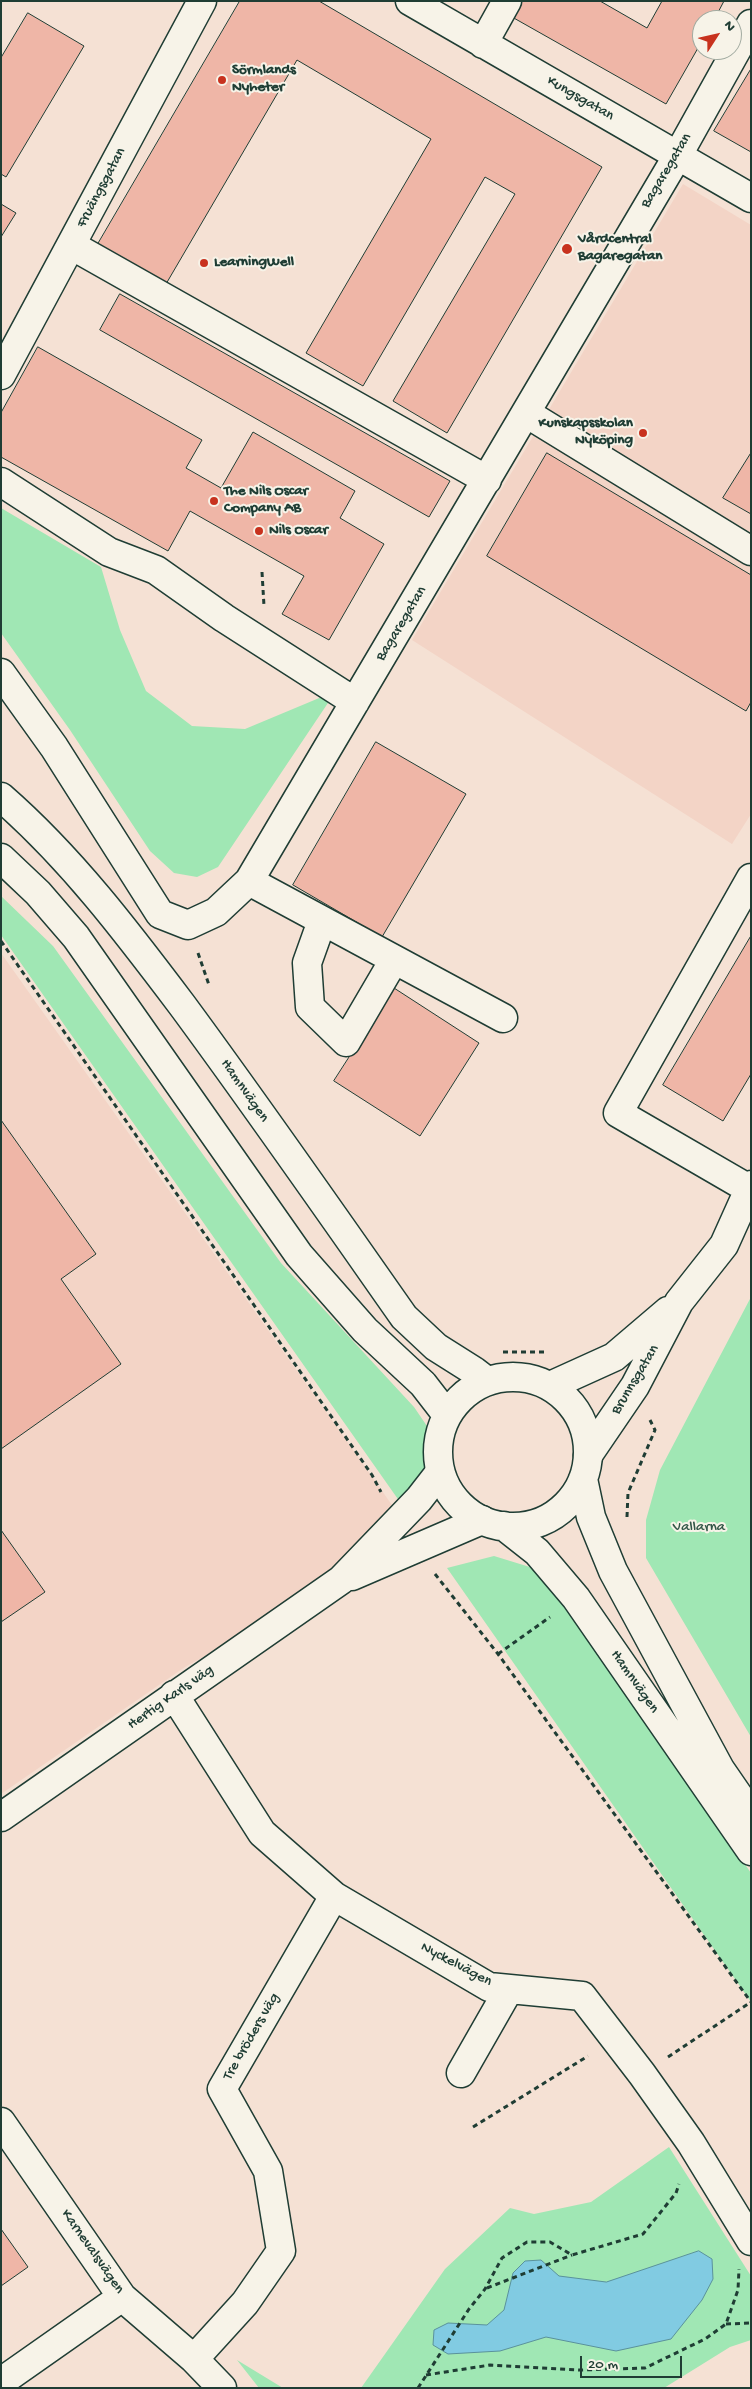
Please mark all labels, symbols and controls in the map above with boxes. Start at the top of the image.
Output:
north arrow [692,10,742,60]
text: N [719,18,738,35]
place label: Sörmlands Nyheter [232,62,296,97]
street label: Kungsgatan [543,72,617,126]
marker: Sörmlands Nyheter [216,74,228,86]
street label: Bagaregatan [638,130,696,212]
street label: Fruängsgatan [73,145,131,231]
place label: Vårdcentral Bagaregatan [578,231,662,266]
marker: Vårdcentral Bagaregatan [560,242,574,256]
place label: LearningWell [214,254,294,272]
marker: LearningWell [198,257,210,269]
place label: Kunskapsskolan Nyköping [538,415,633,450]
marker: Kunskapsskolan Nyköping [637,427,649,439]
place label: The Nils Oscar Company AB [224,483,308,518]
marker: The Nils Oscar Company AB [208,495,220,507]
place label: Nils Oscar [269,522,328,540]
marker: Nils Oscar [253,525,265,537]
street label: Bagaregatan [373,583,431,665]
street label: Hamnvägen [216,1056,272,1126]
street label: Brunnsgatan [608,1342,664,1418]
park label: Vallarna [673,1519,725,1537]
street label: Hamnvägen [606,1647,662,1717]
street label: Hertig Karls väg [125,1662,217,1734]
street label: Nyckelvägen [417,1939,495,1991]
street label: Tre bröders väg [220,1990,284,2084]
street label: Karnevalsvägen [56,2206,128,2298]
scale bar [582,2346,684,2378]
text: 20 m [588,2356,618,2374]

